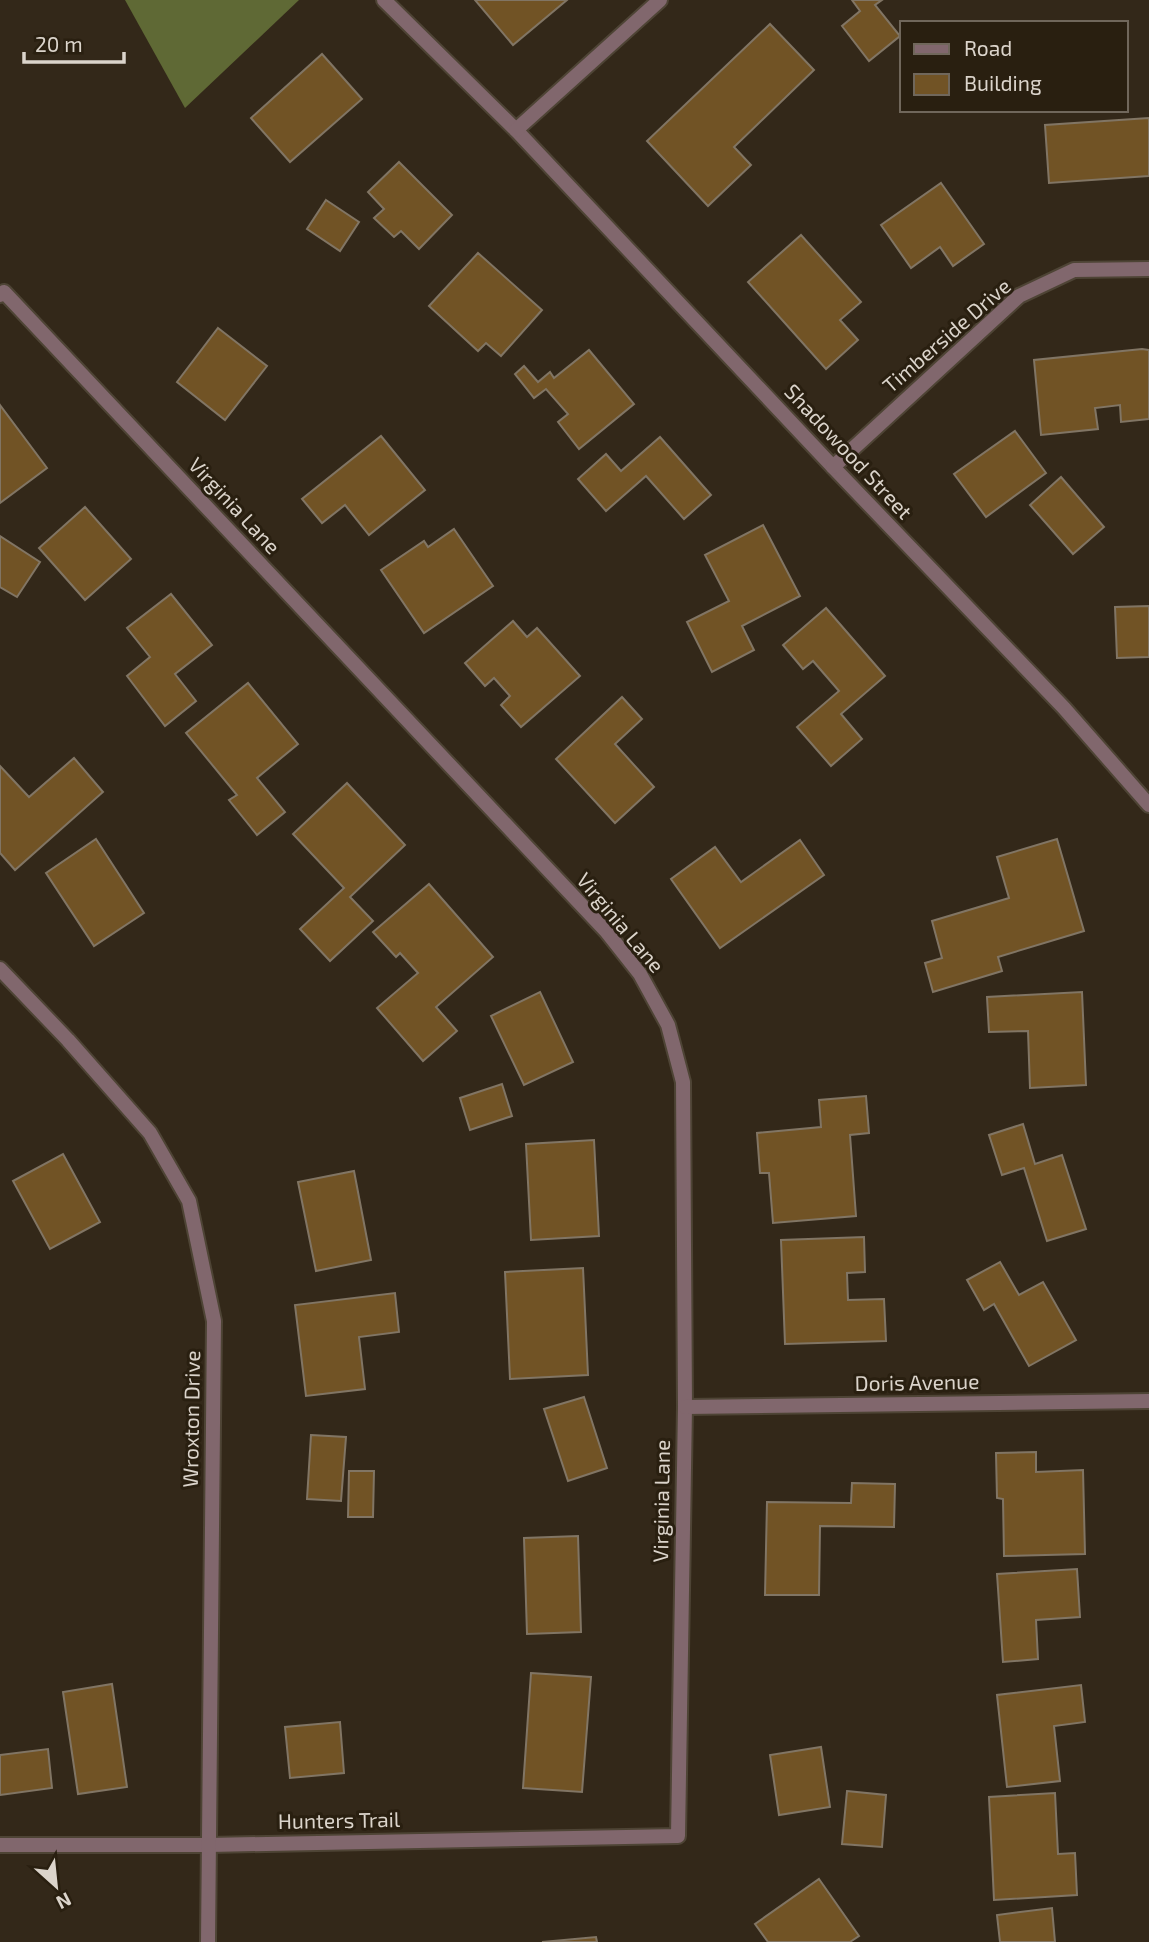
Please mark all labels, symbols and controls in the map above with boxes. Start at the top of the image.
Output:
scale bar [24,21,124,65]
legend [900,21,1128,112]
text: 20 m [35,31,83,56]
text: Road [964,35,1012,60]
text: Building [964,70,1042,95]
street label: Timberside Drive [877,273,1015,397]
street label: Shadowood Street [780,378,918,524]
street label: Virginia Lane [184,452,286,558]
street label: Virginia Lane [572,867,670,977]
street label: Wroxton Drive [177,1350,204,1488]
street label: Doris Avenue [854,1368,980,1395]
street label: Virginia Lane [647,1439,674,1563]
street label: Hunters Trail [278,1806,401,1833]
north arrow [21,1851,91,1921]
text: N [53,1888,75,1915]

